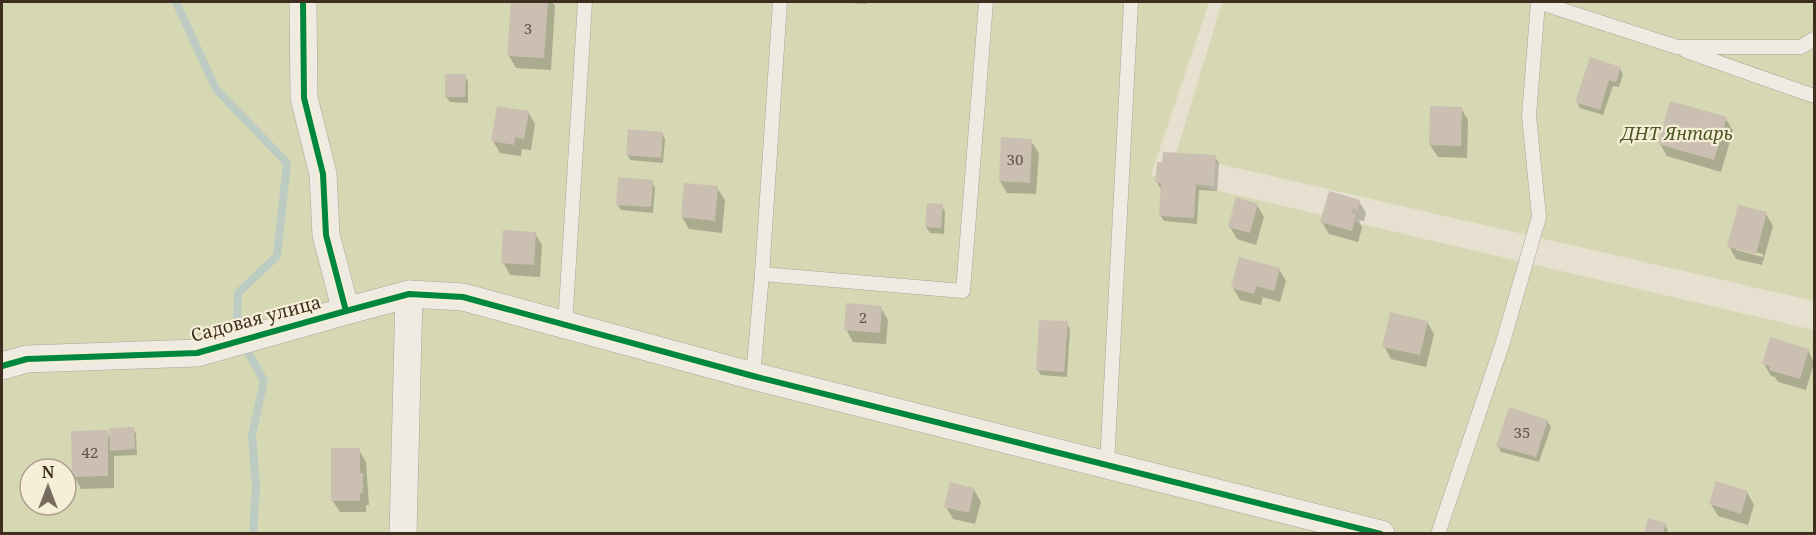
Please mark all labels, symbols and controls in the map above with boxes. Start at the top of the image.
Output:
house number: 3 [524,18,532,38]
park label: ДНТ Янтарь [1619,121,1733,145]
house number: 30 [1007,149,1023,169]
street label: Садовая улица [188,289,323,347]
house number: 2 [859,307,867,327]
house number: 35 [1514,422,1530,442]
house number: 42 [82,442,98,462]
north arrow [18,457,78,517]
text: N [42,461,55,483]

